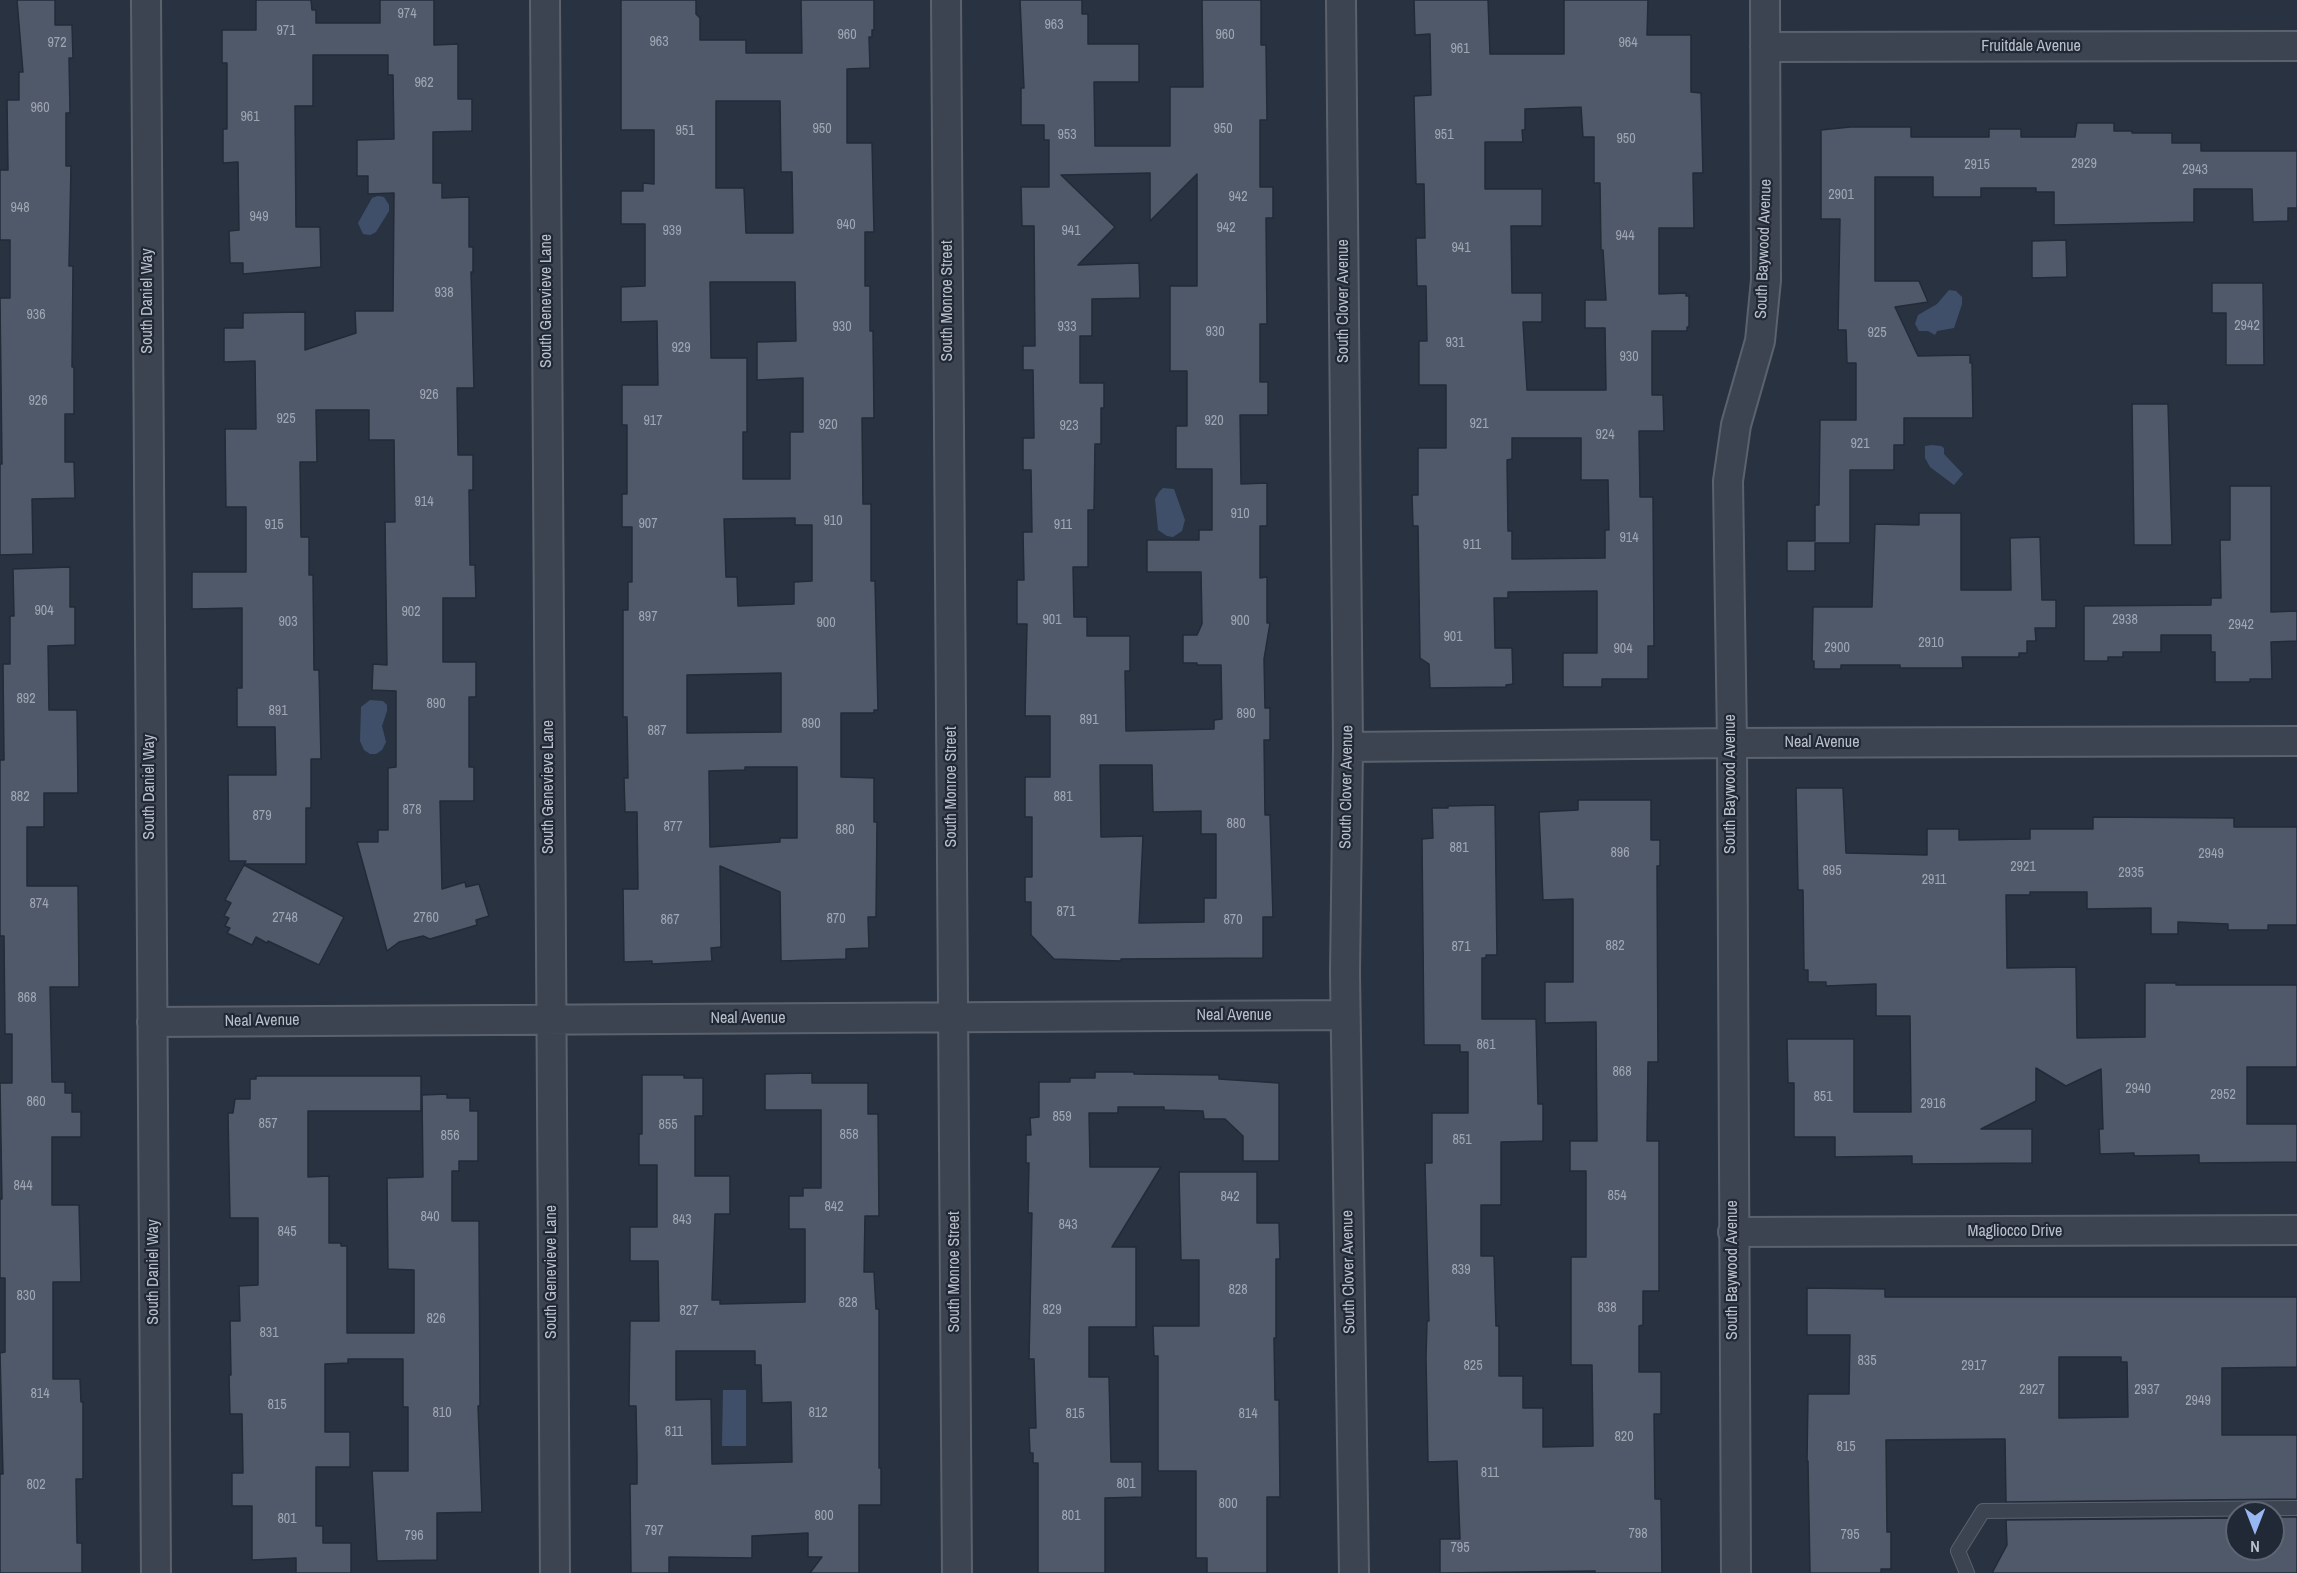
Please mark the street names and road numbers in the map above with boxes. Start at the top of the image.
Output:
street label: Fruitdale Avenue [1981,37,2081,57]
street label: South Baywood Avenue [1752,179,1776,319]
street label: South Genevieve Lane [537,234,557,368]
street label: South Clover Avenue [1334,239,1354,363]
street label: South Monroe Street [938,240,958,362]
street label: South Daniel Way [138,248,158,354]
street label: South Baywood Avenue [1721,714,1741,854]
street label: South Genevieve Lane [539,720,559,854]
street label: South Clover Avenue [1336,725,1358,849]
street label: South Monroe Street [942,726,962,848]
street label: Neal Avenue [1785,733,1859,753]
street label: South Daniel Way [140,734,160,840]
street label: Neal Avenue [1197,1006,1271,1026]
street label: Neal Avenue [711,1009,785,1029]
street label: Neal Avenue [224,1011,300,1031]
street label: South Baywood Avenue [1723,1200,1743,1340]
street label: South Genevieve Lane [542,1205,562,1339]
street label: South Clover Avenue [1338,1210,1360,1334]
street label: South Monroe Street [945,1211,965,1333]
street label: South Daniel Way [144,1219,164,1325]
street label: Magliocco Drive [1968,1222,2062,1242]

